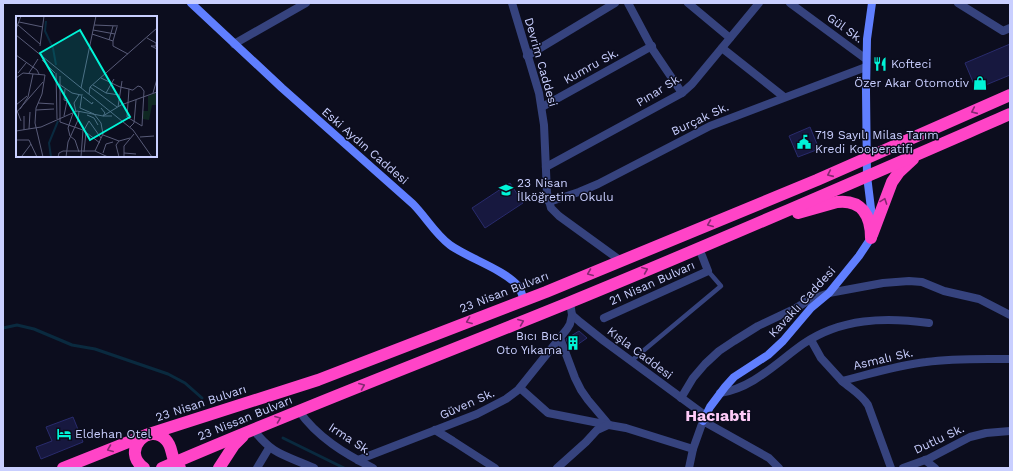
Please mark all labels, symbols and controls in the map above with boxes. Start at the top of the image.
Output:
street label: Gül Sk. [824,10,866,46]
inset map [16,16,157,157]
street label: Devrim Caddesi [522,16,560,108]
street label: Kumru Sk. [561,45,621,87]
restaurant icon: Kofteci [872,56,888,72]
place label: Kofteci [891,57,931,71]
street label: Pınar Sk. [634,71,684,109]
shop icon: Özer Akar Otomotiv [972,75,988,91]
place label: Özer Akar Otomotiv [854,76,970,90]
street label: Burçak Sk. [669,100,731,138]
street label: Eski Aydın Caddesi [319,105,411,187]
one-way arrow [971,106,978,114]
place label: 719 Sayılı Milas Tarım Kredi Kooperatifi [815,128,939,156]
public building icon: 719 Sayılı Milas Tarım Kredi Kooperatifi [796,134,812,150]
one-way arrow [827,169,834,177]
place label: 23 Nisan İlköğretim Okulu [517,176,614,204]
school or university icon: 23 Nisan İlköğretim Okulu [498,182,514,198]
one-way arrow [879,198,888,205]
one-way arrow [707,219,714,227]
street label: 21 Nisan Bulvarı [607,258,697,308]
street label: Kavaklı Caddesi [766,264,838,340]
one-way arrow [641,267,648,275]
one-way arrow [587,268,595,276]
street label: 23 Nisan Bulvarı [457,269,551,315]
one-way arrow [466,317,473,325]
one-way arrow [518,318,525,326]
street label: Kışla Caddesi [605,324,675,382]
place label: Bıcı Bıcı Oto Yıkama [496,329,562,357]
building icon: Bıcı Bıcı Oto Yıkama [565,335,581,351]
street label: Asmalı Sk. [852,345,914,373]
street label: 23 Nisan Bulvarı [154,382,248,424]
one-way arrow [358,383,365,391]
street label: Güven Sk. [437,386,497,422]
street label: 23 Nissan Bulvarı [196,393,294,443]
district label: Hacıabti [685,406,751,425]
one-way arrow [275,415,282,423]
street label: Irma Sk. [326,420,374,458]
street label: Dutlu Sk. [912,421,966,457]
hotel icon: Eldehan Otel [56,426,72,442]
place label: Eldehan Otel [75,427,151,441]
one-way arrow [106,445,113,453]

